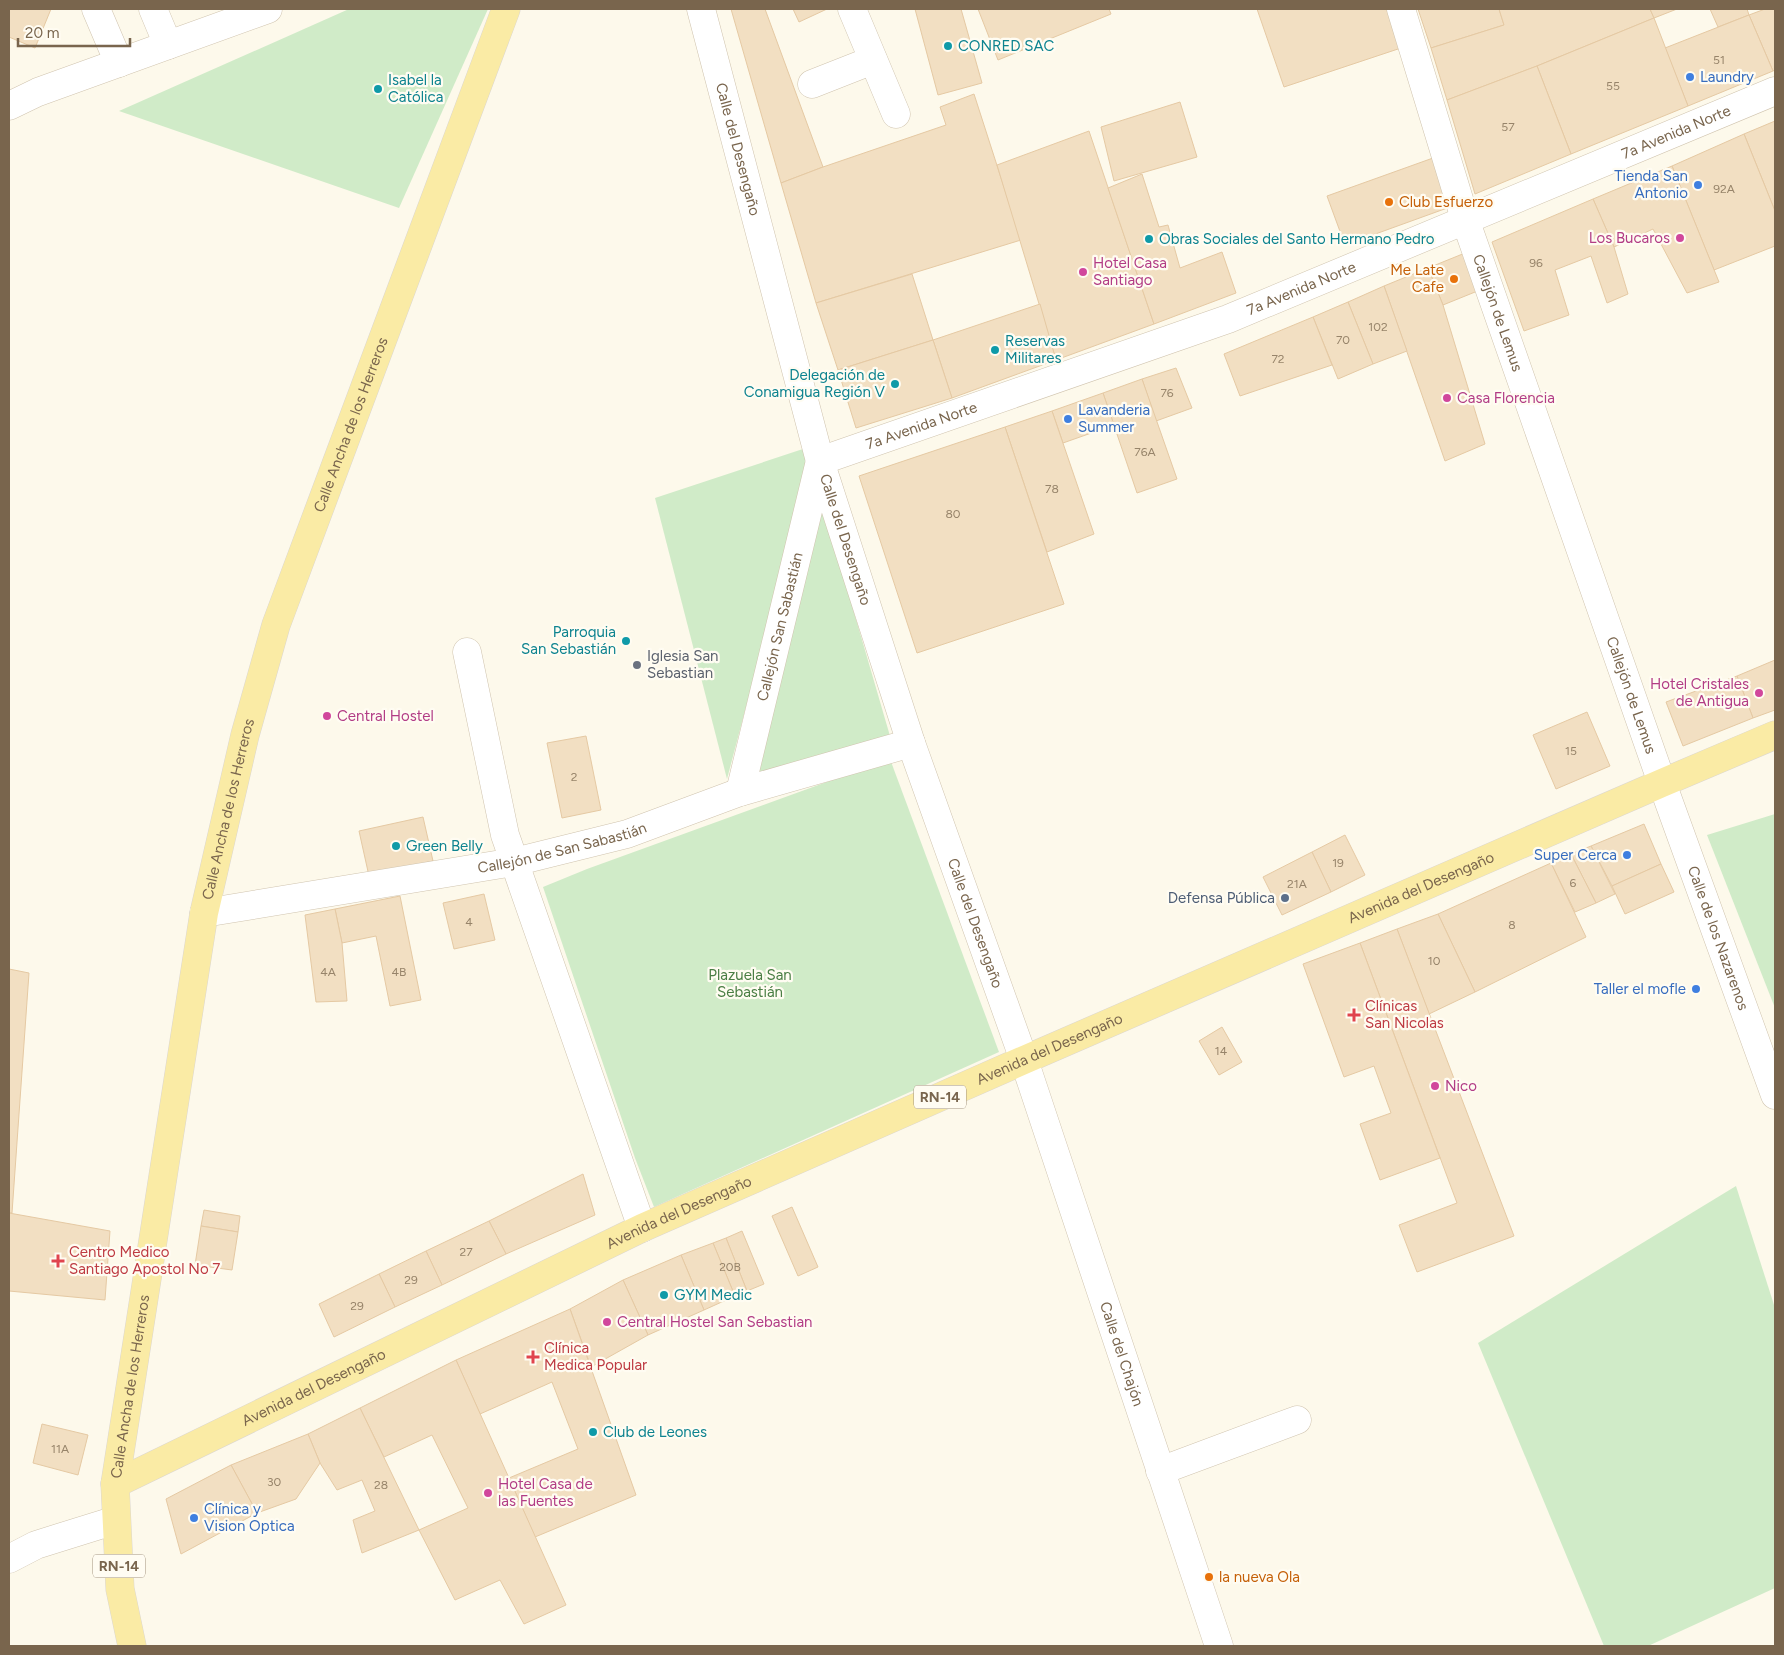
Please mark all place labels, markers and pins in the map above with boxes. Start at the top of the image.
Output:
place label: CONRED SAC [958,37,1054,55]
marker: CONRED SAC [942,40,954,52]
place label: Laundry [1700,68,1754,86]
place label: Isabel la Católica [388,71,443,106]
marker: Laundry [1684,71,1696,83]
marker: Isabel la Católica [372,83,384,95]
place label: Tienda San Antonio [1614,167,1688,202]
marker: Tienda San Antonio [1692,179,1704,191]
place label: Club Esfuerzo [1399,193,1493,211]
marker: Club Esfuerzo [1383,196,1395,208]
place label: Los Bucaros [1589,229,1670,247]
place label: Obras Sociales del Santo Hermano Pedro [1159,230,1435,248]
marker: Los Bucaros [1674,232,1686,244]
marker: Obras Sociales del Santo Hermano Pedro [1143,233,1155,245]
place label: Hotel Casa Santiago [1093,254,1167,289]
place label: Me Late Cafe [1390,261,1444,296]
marker: Hotel Casa Santiago [1077,266,1089,278]
marker: Me Late Cafe [1448,273,1460,285]
place label: Reservas Militares [1005,332,1065,367]
marker: Reservas Militares [989,344,1001,356]
place label: Delegación de Conamigua Región V [744,366,886,401]
marker: Delegación de Conamigua Región V [889,378,901,390]
place label: Casa Florencia [1457,389,1555,407]
marker: Casa Florencia [1441,392,1453,404]
place label: Lavanderia Summer [1078,401,1150,436]
marker: Lavanderia Summer [1062,413,1074,425]
place label: Parroquia San Sebastián [521,623,616,658]
marker: Parroquia San Sebastián [620,635,632,647]
place label: Iglesia San Sebastian [647,647,718,682]
marker: Iglesia San Sebastian [631,659,643,671]
place label: Hotel Cristales de Antigua [1650,675,1749,710]
marker: Hotel Cristales de Antigua [1753,687,1765,699]
place label: Central Hostel [337,707,434,725]
marker: Central Hostel [321,710,333,722]
place label: Green Belly [406,837,483,855]
marker: Green Belly [390,840,402,852]
place label: Super Cerca [1534,846,1617,864]
marker: Super Cerca [1621,849,1633,861]
place label: Defensa Pública [1168,889,1275,907]
marker: Defensa Pública [1279,892,1291,904]
place label: Taller el mofle [1594,980,1686,998]
marker: Taller el mofle [1690,983,1702,995]
place label: Clínicas San Nicolas [1365,997,1444,1032]
marker: Clínicas San Nicolas [1347,1008,1361,1022]
place label: Nico [1445,1077,1477,1095]
marker: Nico [1429,1080,1441,1092]
place label: Centro Medico Santiago Apostol No 7 [69,1243,220,1278]
marker: Centro Medico Santiago Apostol No 7 [51,1254,65,1268]
place label: GYM Medic [674,1286,752,1304]
marker: GYM Medic [658,1289,670,1301]
place label: Central Hostel San Sebastian [617,1313,813,1331]
marker: Central Hostel San Sebastian [601,1316,613,1328]
place label: Clínica Medica Popular [544,1339,647,1374]
marker: Clínica Medica Popular [526,1350,540,1364]
place label: Club de Leones [603,1423,707,1441]
marker: Club de Leones [587,1426,599,1438]
place label: Hotel Casa de las Fuentes [498,1475,593,1510]
marker: Hotel Casa de las Fuentes [482,1487,494,1499]
place label: Clínica y Vision Optica [204,1500,295,1535]
marker: Clínica y Vision Optica [188,1512,200,1524]
place label: la nueva Ola [1219,1568,1300,1586]
marker: la nueva Ola [1203,1571,1215,1583]

